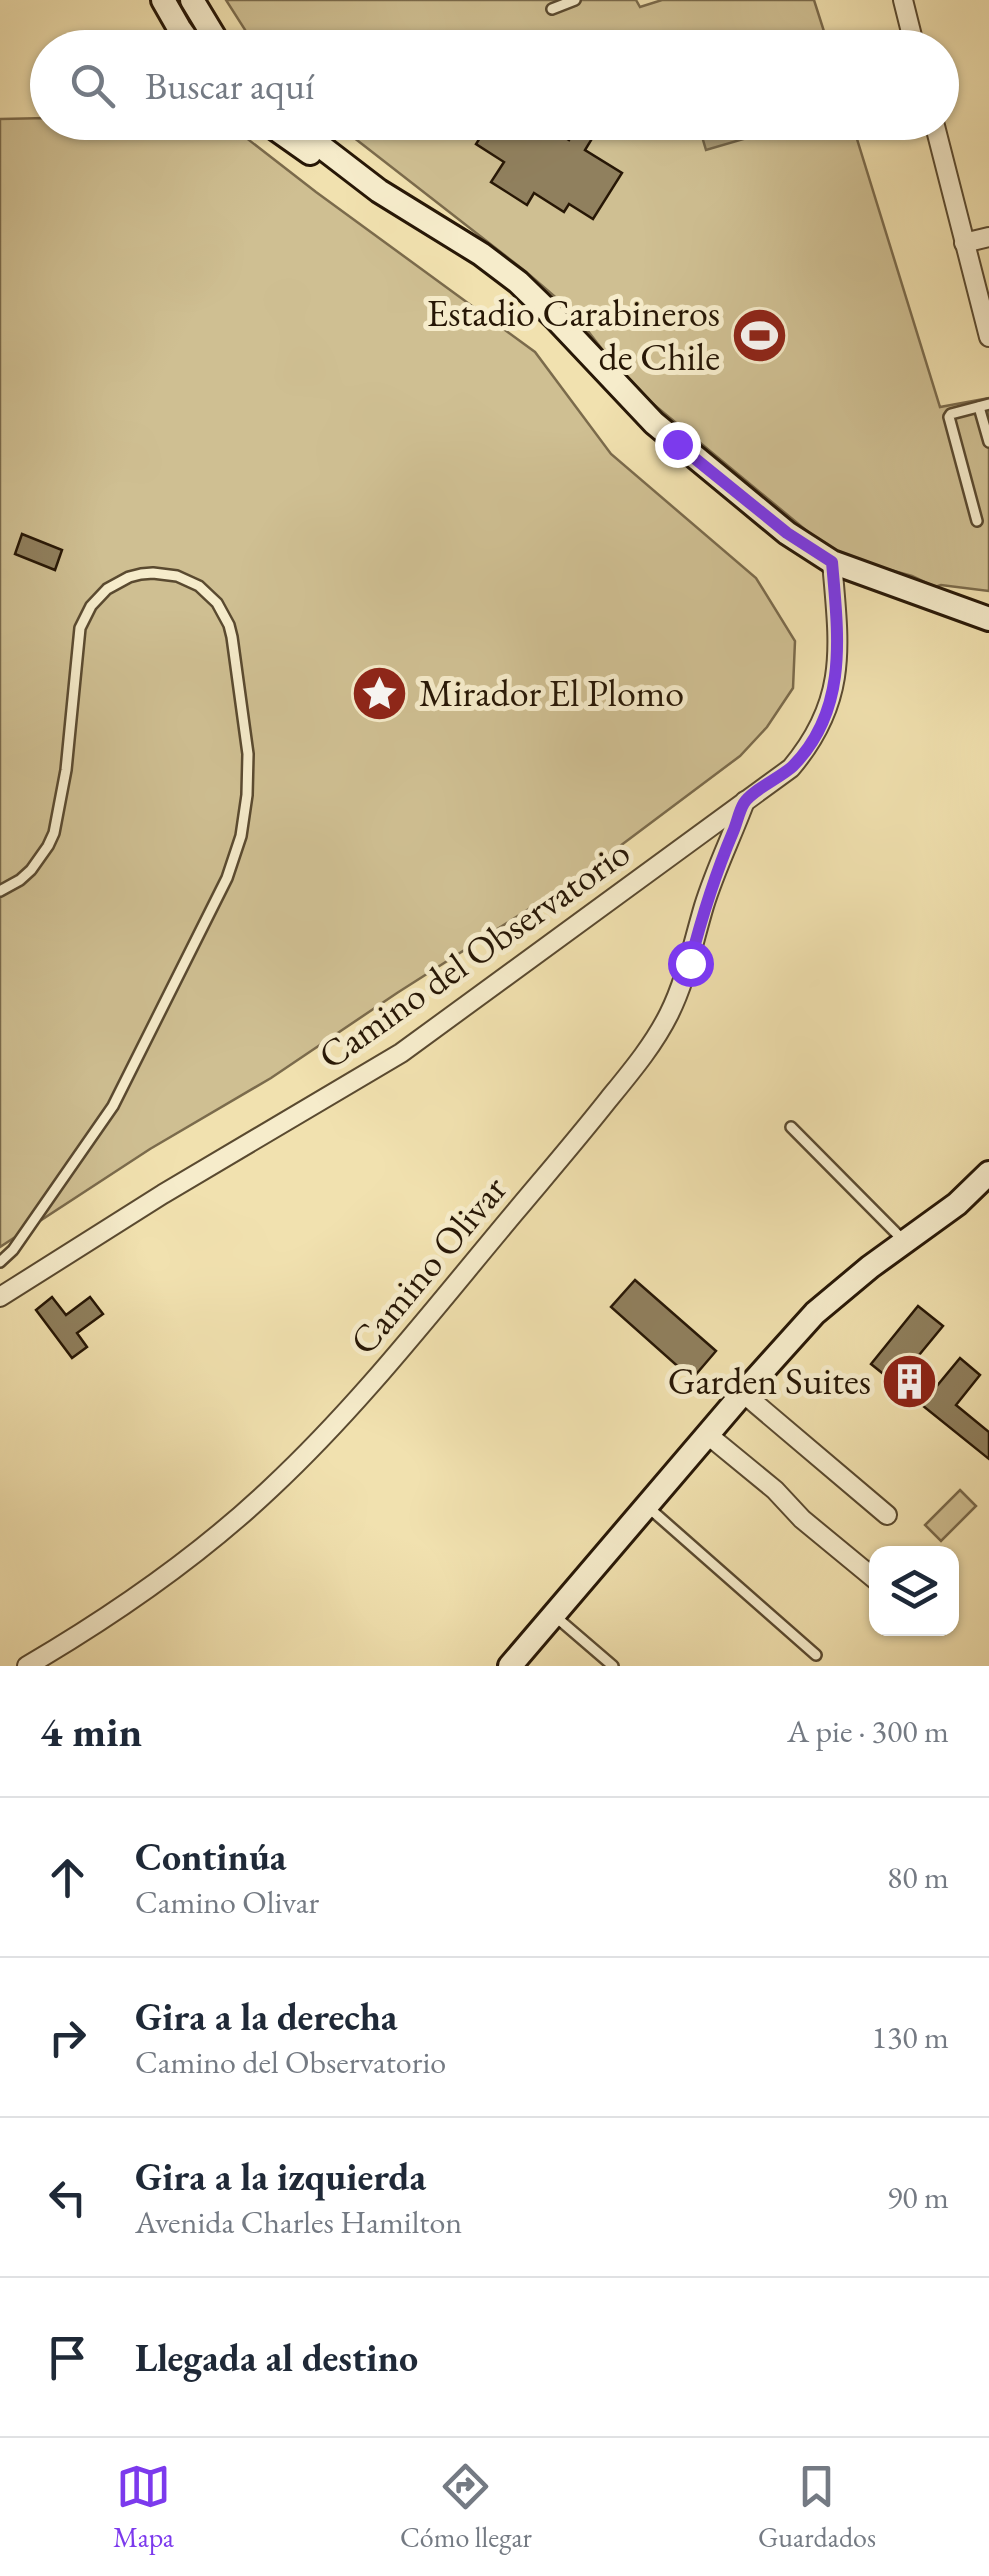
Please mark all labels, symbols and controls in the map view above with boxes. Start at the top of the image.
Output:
search box [30,30,959,140]
icon: search [65,58,120,113]
text: Buscar aquí [145,61,314,110]
place label: Estadio Carabineros de Chile [427,288,720,381]
sports icon: Estadio Carabineros de Chile [729,305,789,365]
route end [655,422,701,468]
place icon: Mirador El Plomo [350,663,410,723]
place label: Mirador El Plomo [419,668,684,717]
street label: Camino del Observatorio [308,828,639,1080]
route start [668,941,714,987]
street label: Camino Olivar [339,1165,517,1364]
building icon: Garden Suites [880,1351,940,1411]
place label: Garden Suites [668,1356,871,1405]
map controls [869,1546,959,1636]
button: layers [869,1546,959,1636]
text: 4 min [40,1704,142,1759]
text: A pie · 300 m [787,1710,949,1752]
text: Continúa [135,1832,287,1881]
icon: ahead [40,1850,95,1905]
text: 80 m [887,1856,949,1898]
text: Camino Olivar [135,1881,319,1923]
text: Gira a la derecha [135,1992,398,2041]
icon: right [40,2010,95,2065]
text: 130 m [872,2016,949,2058]
text: Camino del Observatorio [135,2041,446,2083]
text: Gira a la izquierda [135,2152,426,2201]
icon: left [40,2170,95,2225]
text: 90 m [887,2176,949,2218]
text: Avenida Charles Hamilton [135,2201,462,2243]
icon: arrive [40,2330,95,2385]
text: Llegada al destino [135,2333,418,2382]
tab: Mapa [113,2459,174,2555]
tab: Cómo llegar [400,2459,532,2555]
tab: Guardados [758,2459,876,2555]

